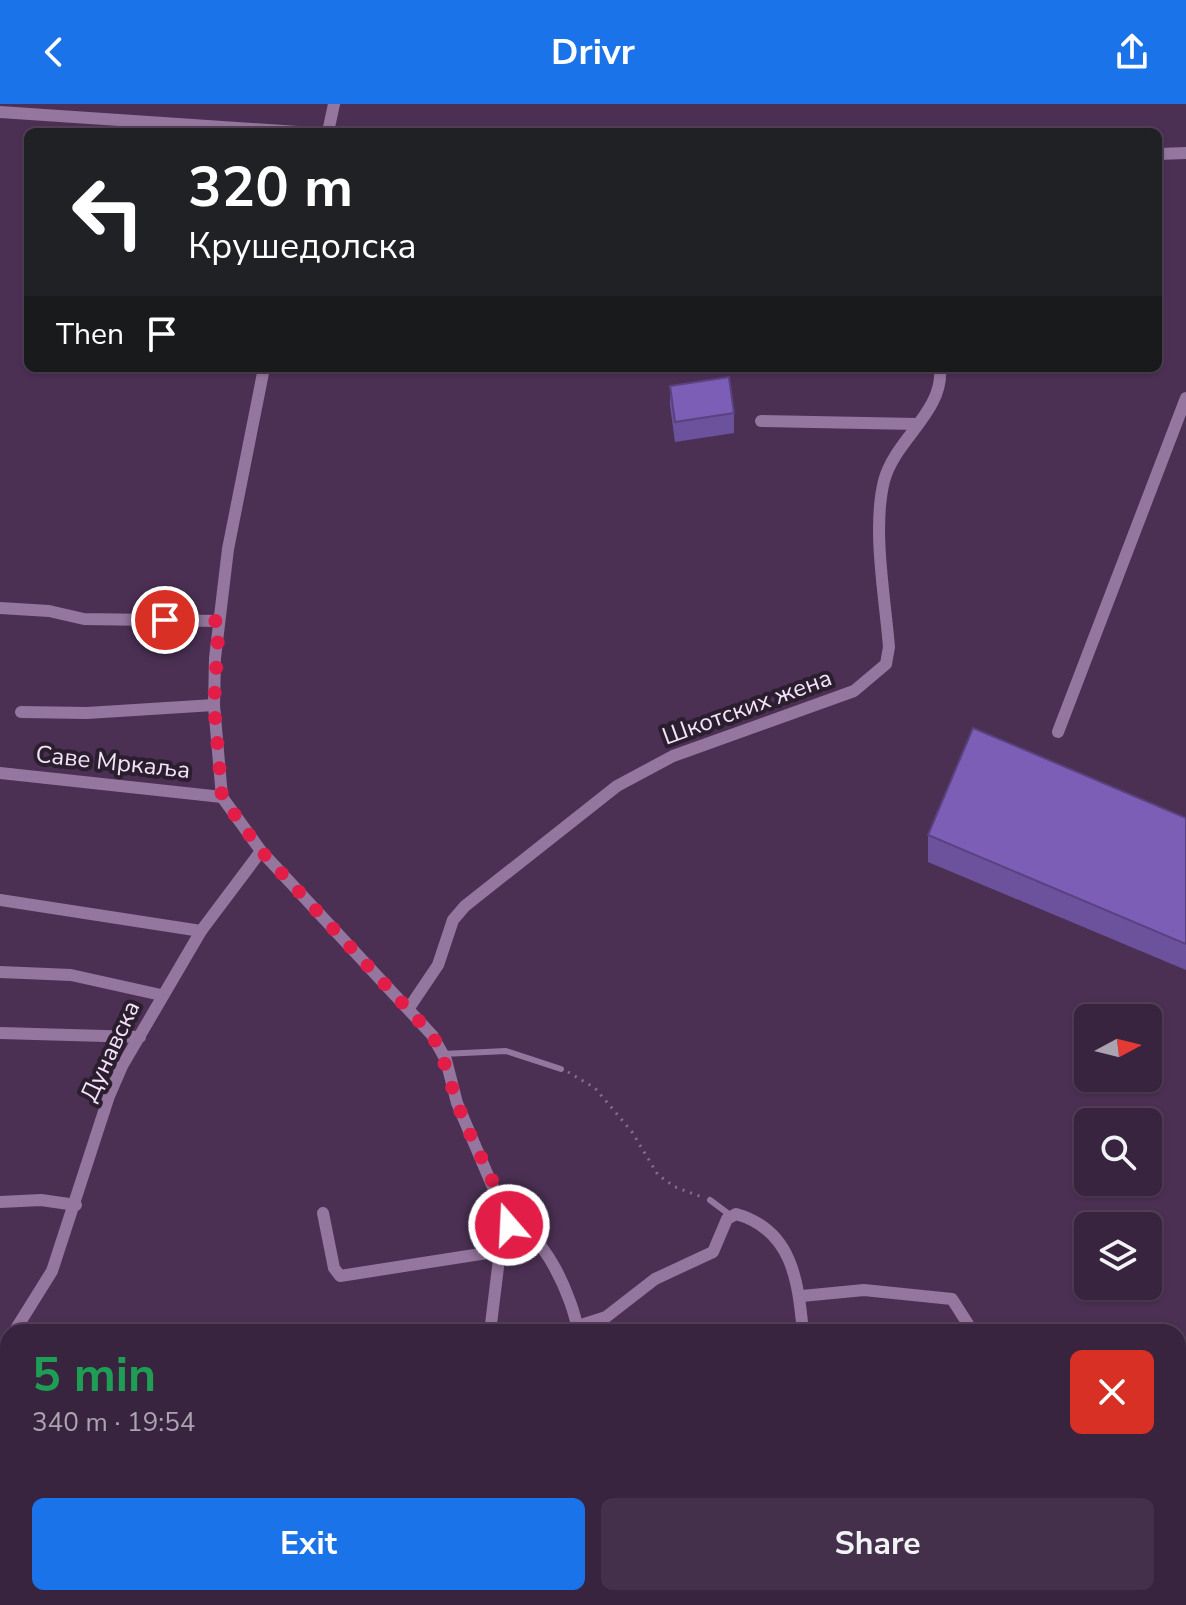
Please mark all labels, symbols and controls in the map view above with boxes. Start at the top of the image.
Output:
text: Drivr [551,28,635,77]
icon: back [32,30,76,74]
icon: share [1110,30,1154,74]
text: 320 m [188,149,353,226]
icon: left [56,160,160,264]
text: Крушедолска [188,222,417,271]
icon: arrive [140,312,184,356]
text: Then [56,314,124,355]
pin [131,586,199,654]
icon: arrive [143,598,187,642]
street label: Шкотских жена [658,662,836,752]
street label: Саве Мркаља [34,738,192,786]
street label: Дунавска [73,995,147,1107]
north arrow [1074,1004,1162,1092]
map controls [1074,1004,1162,1300]
button: search [1074,1108,1162,1196]
position arrow [467,1183,551,1267]
button: layers [1074,1212,1162,1300]
text: 5 min [32,1342,156,1408]
button: close [1070,1350,1154,1434]
text: 340 m · 19:54 [32,1405,195,1440]
button: Exit [32,1498,585,1590]
button: Share [601,1498,1154,1590]

